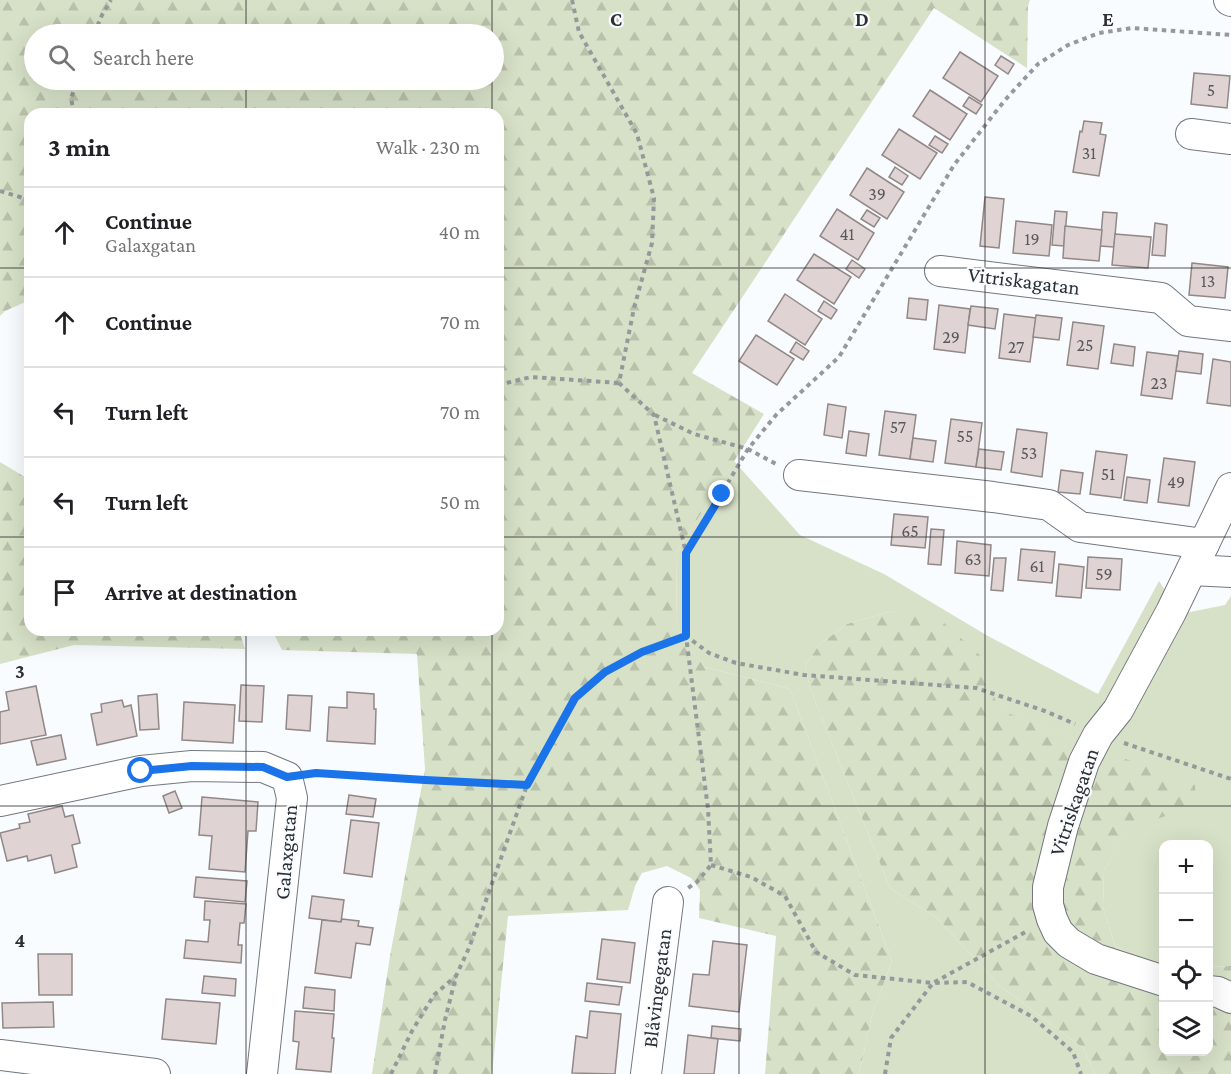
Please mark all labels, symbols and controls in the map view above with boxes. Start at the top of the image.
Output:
text: C [610,8,622,30]
text: D [855,8,869,30]
text: E [1102,8,1114,30]
search box [24,24,504,90]
icon: search [45,41,78,74]
text: Search here [93,45,194,70]
house number: 5 [1207,80,1215,100]
text: 3 min [48,133,110,162]
text: Walk · 230 m [376,136,480,158]
house number: 31 [1082,143,1096,163]
house number: 39 [868,184,886,204]
text: Continue [105,209,192,234]
icon: ahead [48,216,81,249]
text: 40 m [439,221,480,243]
house number: 41 [839,224,855,244]
house number: 19 [1024,229,1040,249]
text: Galaxgatan [105,234,196,256]
street label: Vitriskagatan [967,262,1081,300]
house number: 13 [1201,271,1215,291]
icon: ahead [48,306,81,339]
text: Continue [105,310,192,335]
text: 70 m [440,311,480,333]
house number: 29 [942,327,960,347]
house number: 25 [1076,335,1094,355]
house number: 27 [1008,337,1024,357]
house number: 23 [1150,373,1168,393]
icon: left [48,396,81,429]
text: Turn left [105,400,188,425]
text: 70 m [440,401,480,423]
house number: 57 [890,417,906,437]
house number: 55 [957,426,973,446]
house number: 53 [1021,443,1037,463]
house number: 51 [1101,464,1115,484]
house number: 49 [1167,472,1185,492]
route end [708,480,734,506]
icon: left [48,486,81,519]
text: Turn left [105,490,188,515]
text: 50 m [439,491,480,513]
house number: 65 [901,521,919,541]
house number: 63 [964,549,982,569]
house number: 61 [1029,556,1045,576]
house number: 59 [1095,564,1113,584]
icon: arrive [48,576,81,609]
text: Arrive at destination [105,580,297,605]
text: 3 [15,660,25,682]
street label: Vitriskagatan [1044,745,1104,859]
route start [127,757,153,783]
street label: Galaxgatan [270,803,302,901]
map controls [1159,840,1213,1056]
button: + [1159,840,1213,894]
button: − [1159,894,1213,948]
street label: Blåvingegatan [638,927,676,1049]
text: 4 [15,929,26,951]
button: locate [1159,948,1213,1002]
button: layers [1159,1002,1213,1056]

